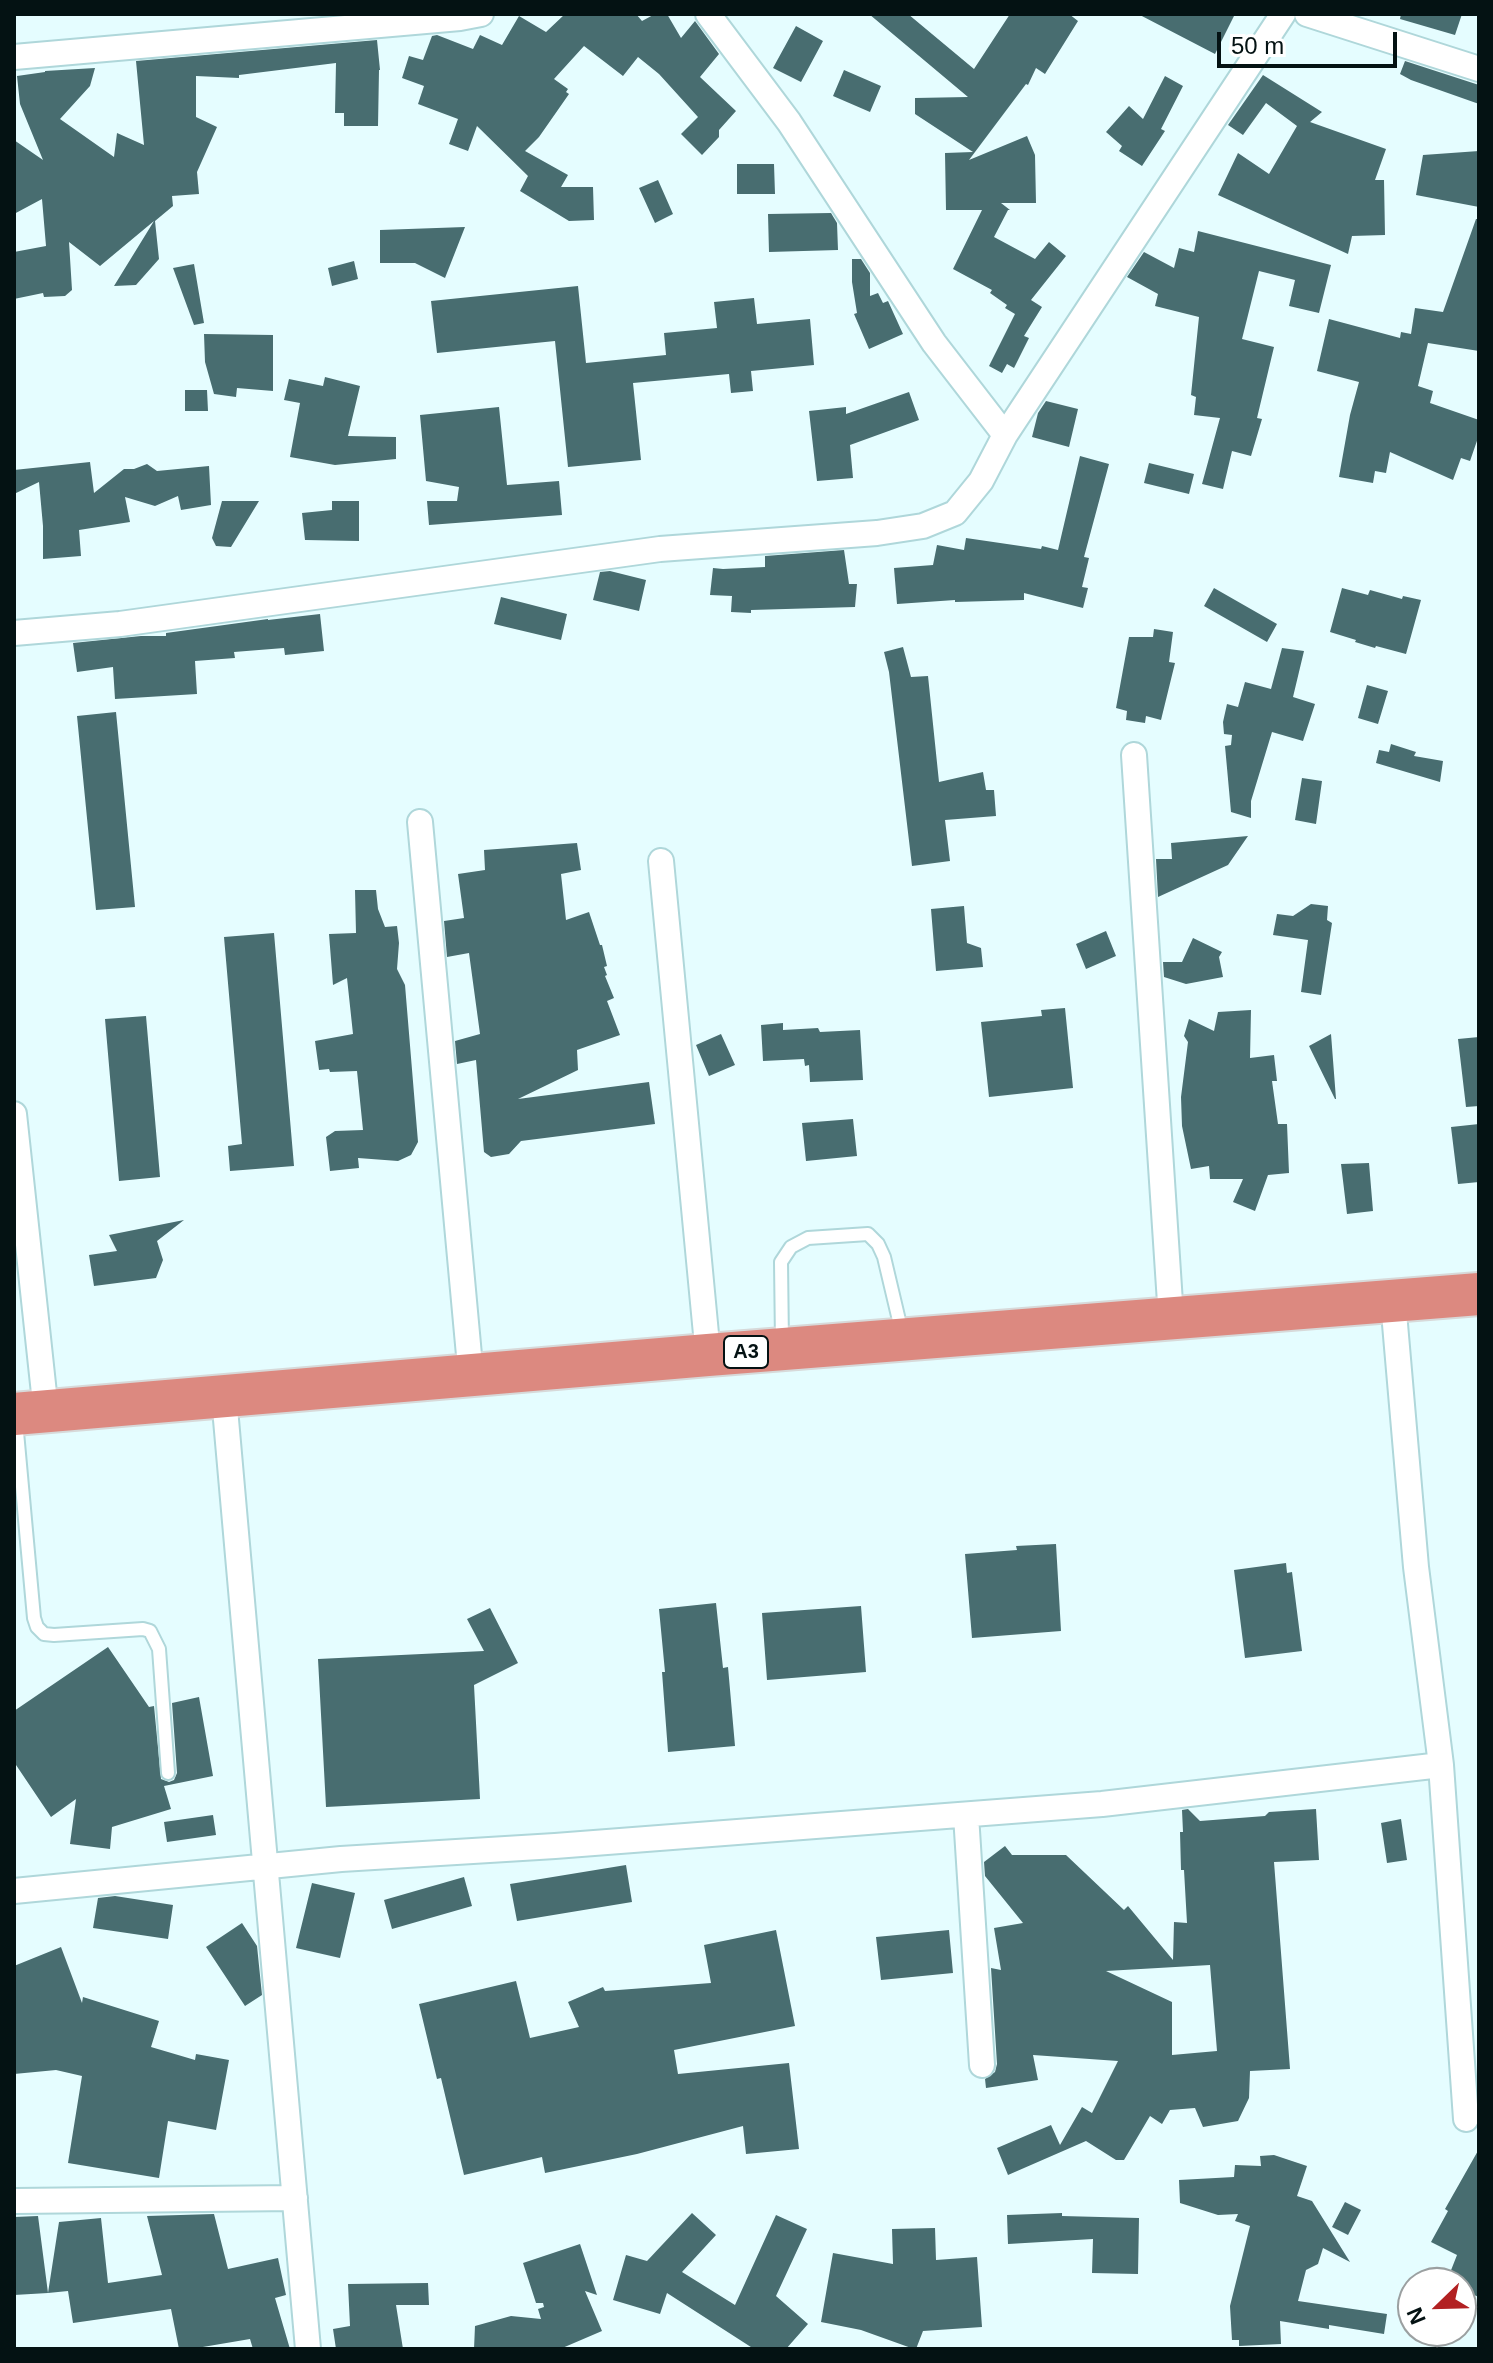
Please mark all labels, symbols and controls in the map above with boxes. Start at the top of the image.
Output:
scale bar [1221,16,1401,66]
text: 50 m [1231,32,1284,59]
road number: A3 [724,1336,768,1368]
north arrow [1397,2267,1477,2347]
text: N [1402,2304,1431,2328]

